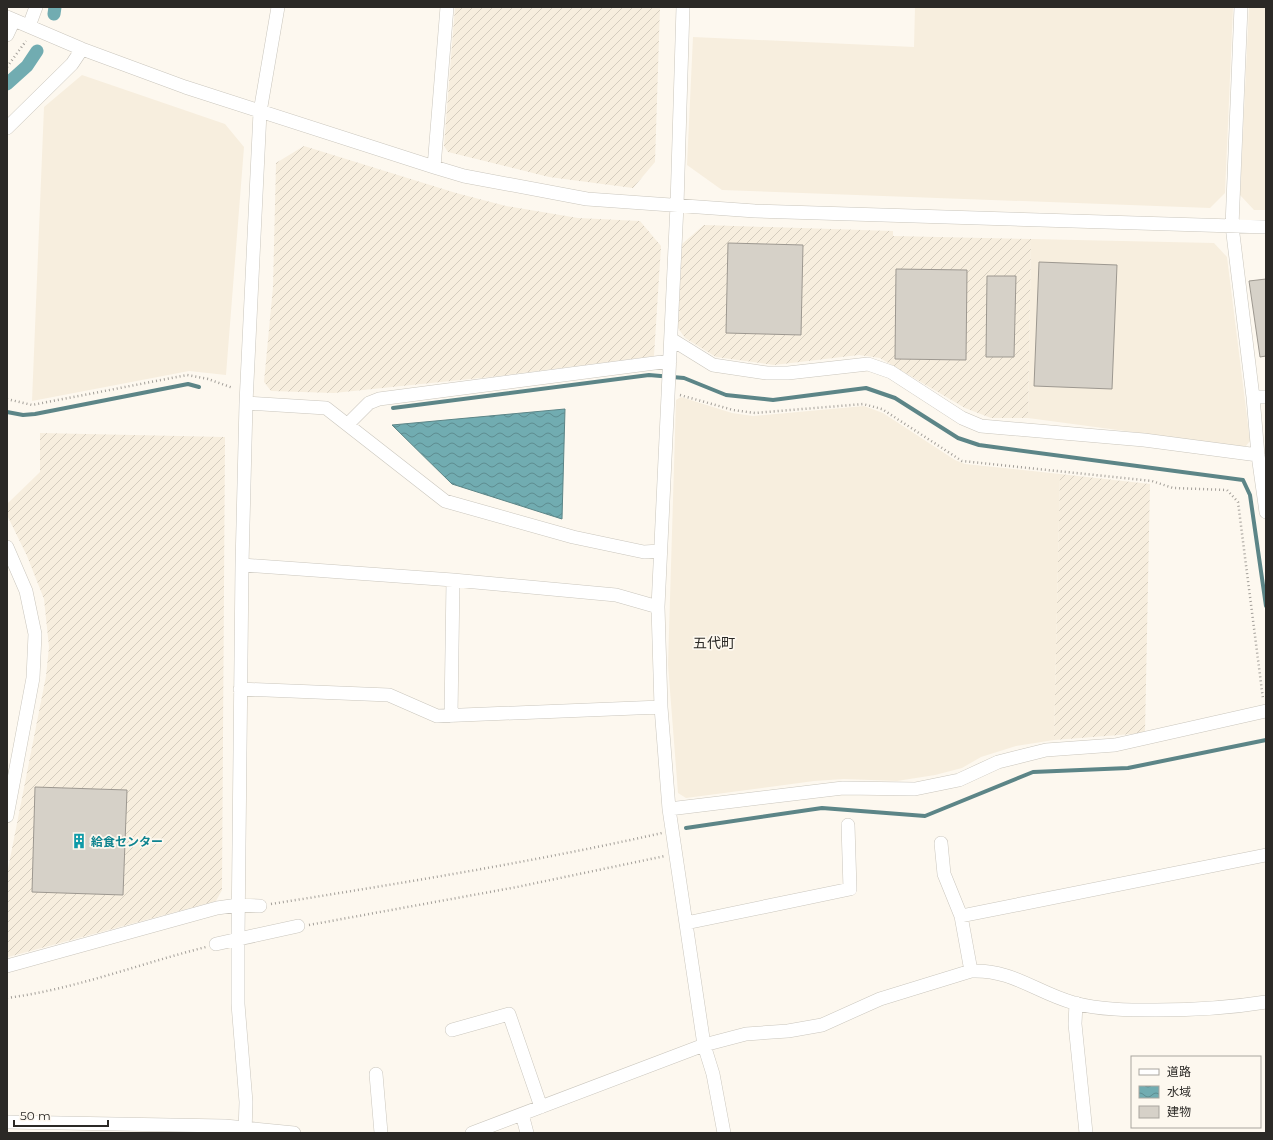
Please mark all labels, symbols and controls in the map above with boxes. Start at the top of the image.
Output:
district label: 五代町 [693,634,735,652]
building icon: 給食センター [70,832,88,850]
place label: 給食センター [91,834,163,849]
legend [1131,1056,1261,1128]
text: 道路 [1167,1064,1191,1079]
text: 水域 [1167,1084,1191,1099]
scale bar [14,1102,108,1128]
text: 建物 [1167,1104,1191,1119]
text: 50 m [20,1108,51,1123]

